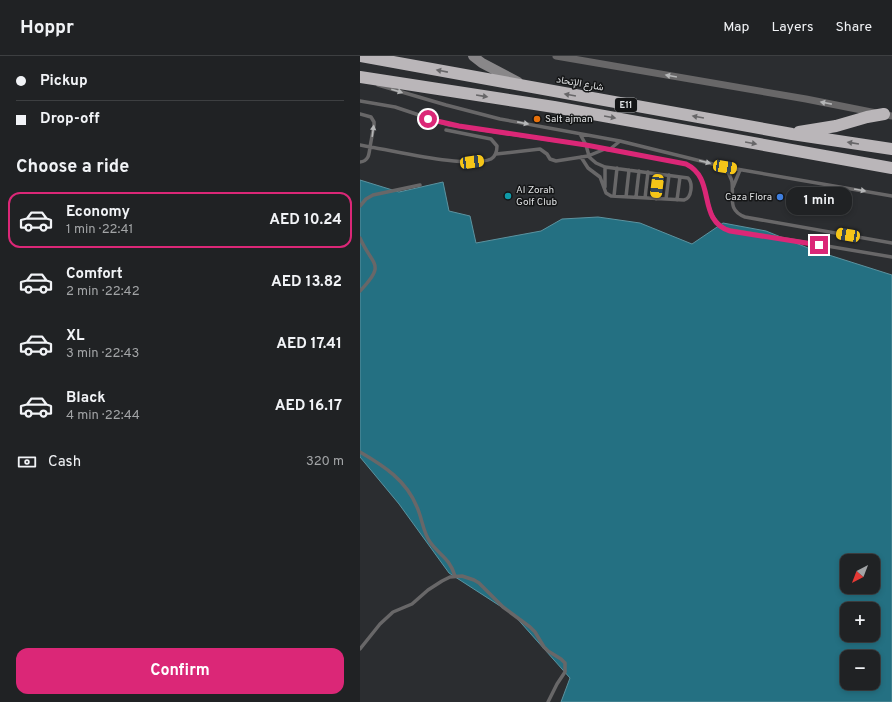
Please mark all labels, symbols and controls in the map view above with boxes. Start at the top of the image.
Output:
text: Hoppr [20,16,74,40]
text: Map [723,19,749,36]
text: Layers [771,19,813,36]
text: Share [835,19,872,36]
one-way arrow [436,68,448,74]
text: Pickup [40,72,88,91]
one-way arrow [665,72,677,78]
street label: شارع الإتحاد [555,73,605,95]
one-way arrow [391,88,403,94]
one-way arrow [563,91,576,97]
one-way arrow [475,93,488,99]
road number: E11 [615,98,637,112]
one-way arrow [820,100,832,106]
text: Drop-off [40,110,100,129]
route start [419,110,437,128]
place label: Salt ajman [545,113,593,126]
marker: Salt ajman [532,114,542,124]
one-way arrow [691,114,704,120]
one-way arrow [604,115,616,121]
one-way arrow [517,121,529,127]
one-way arrow [370,125,376,137]
one-way arrow [745,140,758,146]
one-way arrow [847,140,860,146]
car [459,154,485,170]
text: Choose a ride [16,156,129,179]
car [712,159,738,175]
one-way arrow [699,160,711,166]
car [650,173,664,199]
place label: Al Zorah Golf Club [516,184,557,209]
callout: 1 min [786,187,852,215]
one-way arrow [854,188,866,194]
marker: Al Zorah Golf Club [503,191,513,201]
place label: Caza Flora [725,191,772,204]
marker: Caza Flora [775,192,785,202]
text: 1 min [803,193,835,209]
icon: car [18,202,54,238]
text: Economy [66,203,130,222]
text: AED 10.24 [269,211,342,230]
text: 1 min · 22:41 [66,222,133,238]
car [835,227,861,243]
route end [810,236,828,254]
icon: car [18,264,54,300]
text: Comfort [66,265,123,284]
text: AED 13.82 [271,273,342,292]
text: 2 min · 22:42 [66,284,140,300]
icon: car [18,326,54,362]
text: XL [66,327,84,346]
text: AED 17.41 [276,335,342,354]
text: 3 min · 22:43 [66,346,139,362]
icon: car [18,388,54,424]
text: Black [66,389,106,408]
text: AED 16.17 [275,397,342,416]
text: 4 min · 22:44 [66,408,140,424]
icon: cash [16,451,38,473]
text: Cash [48,453,81,472]
text: 320 m [306,454,344,470]
north arrow [840,554,880,594]
map controls [840,554,880,690]
button: + [840,602,880,642]
button: Confirm [16,648,344,694]
button: − [840,650,880,690]

